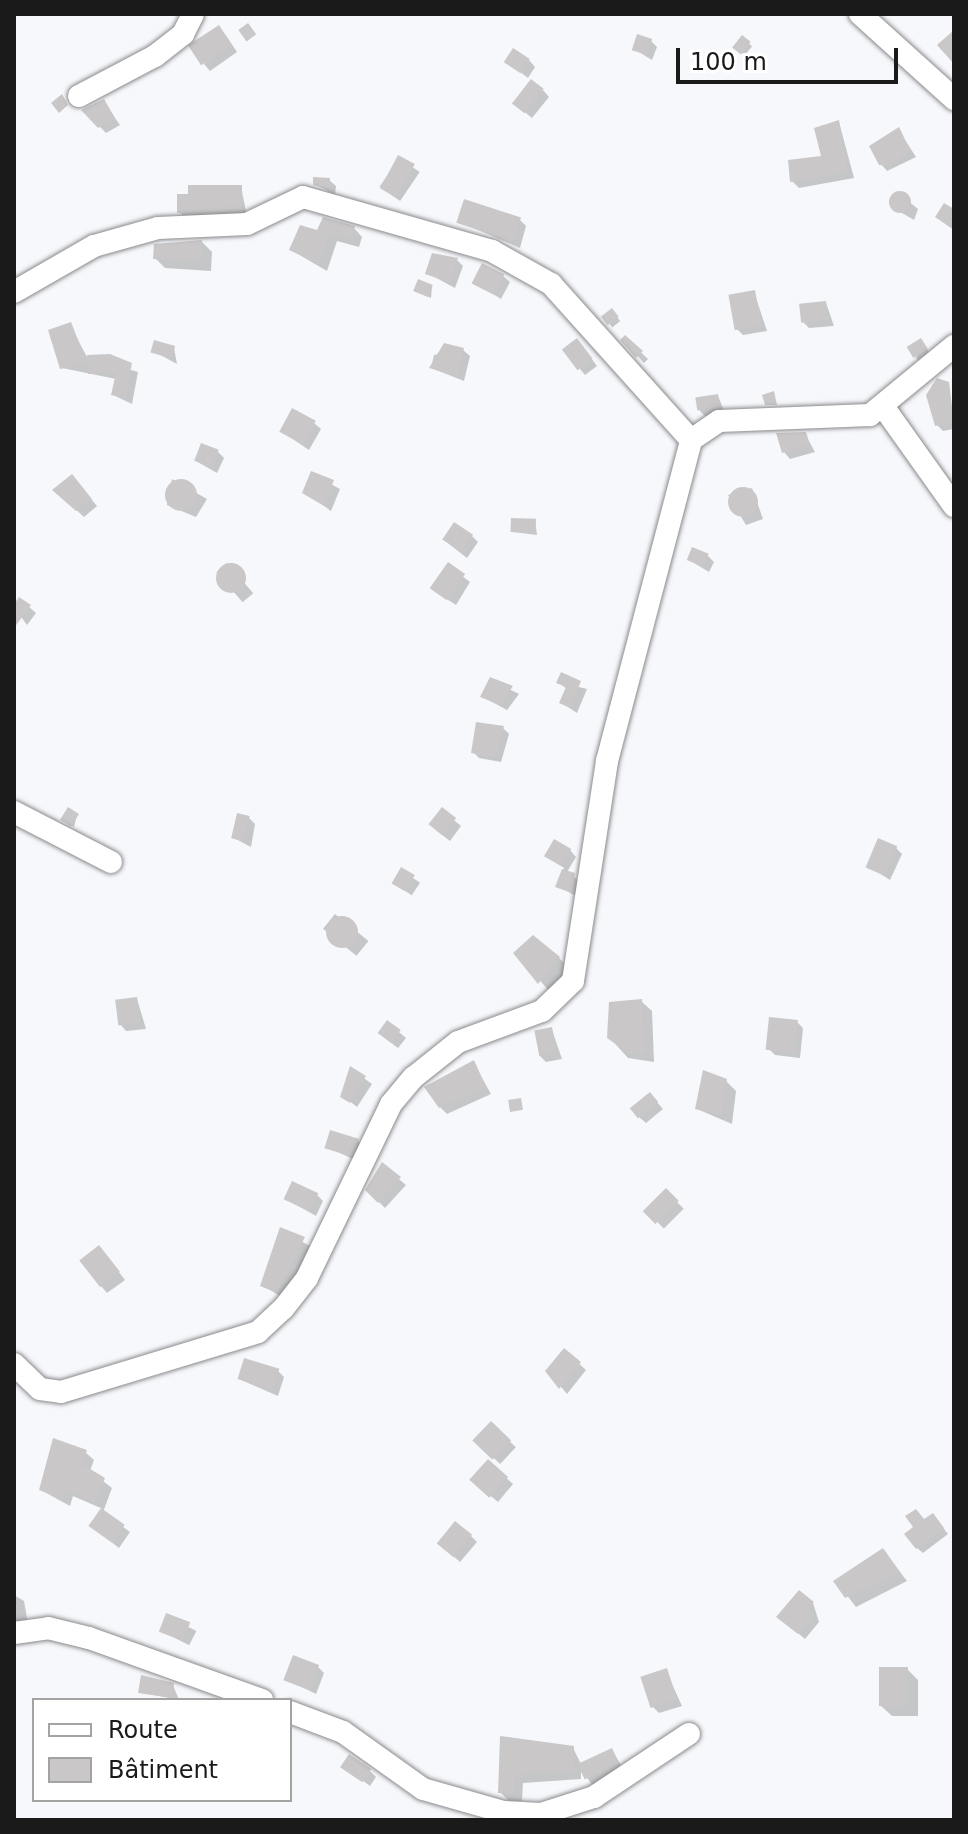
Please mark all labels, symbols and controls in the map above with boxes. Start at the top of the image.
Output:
scale bar [680,32,902,82]
text: 100 m [690,48,767,76]
legend [32,1698,292,1802]
text: Route [108,1716,178,1744]
text: Bâtiment [108,1756,218,1784]

